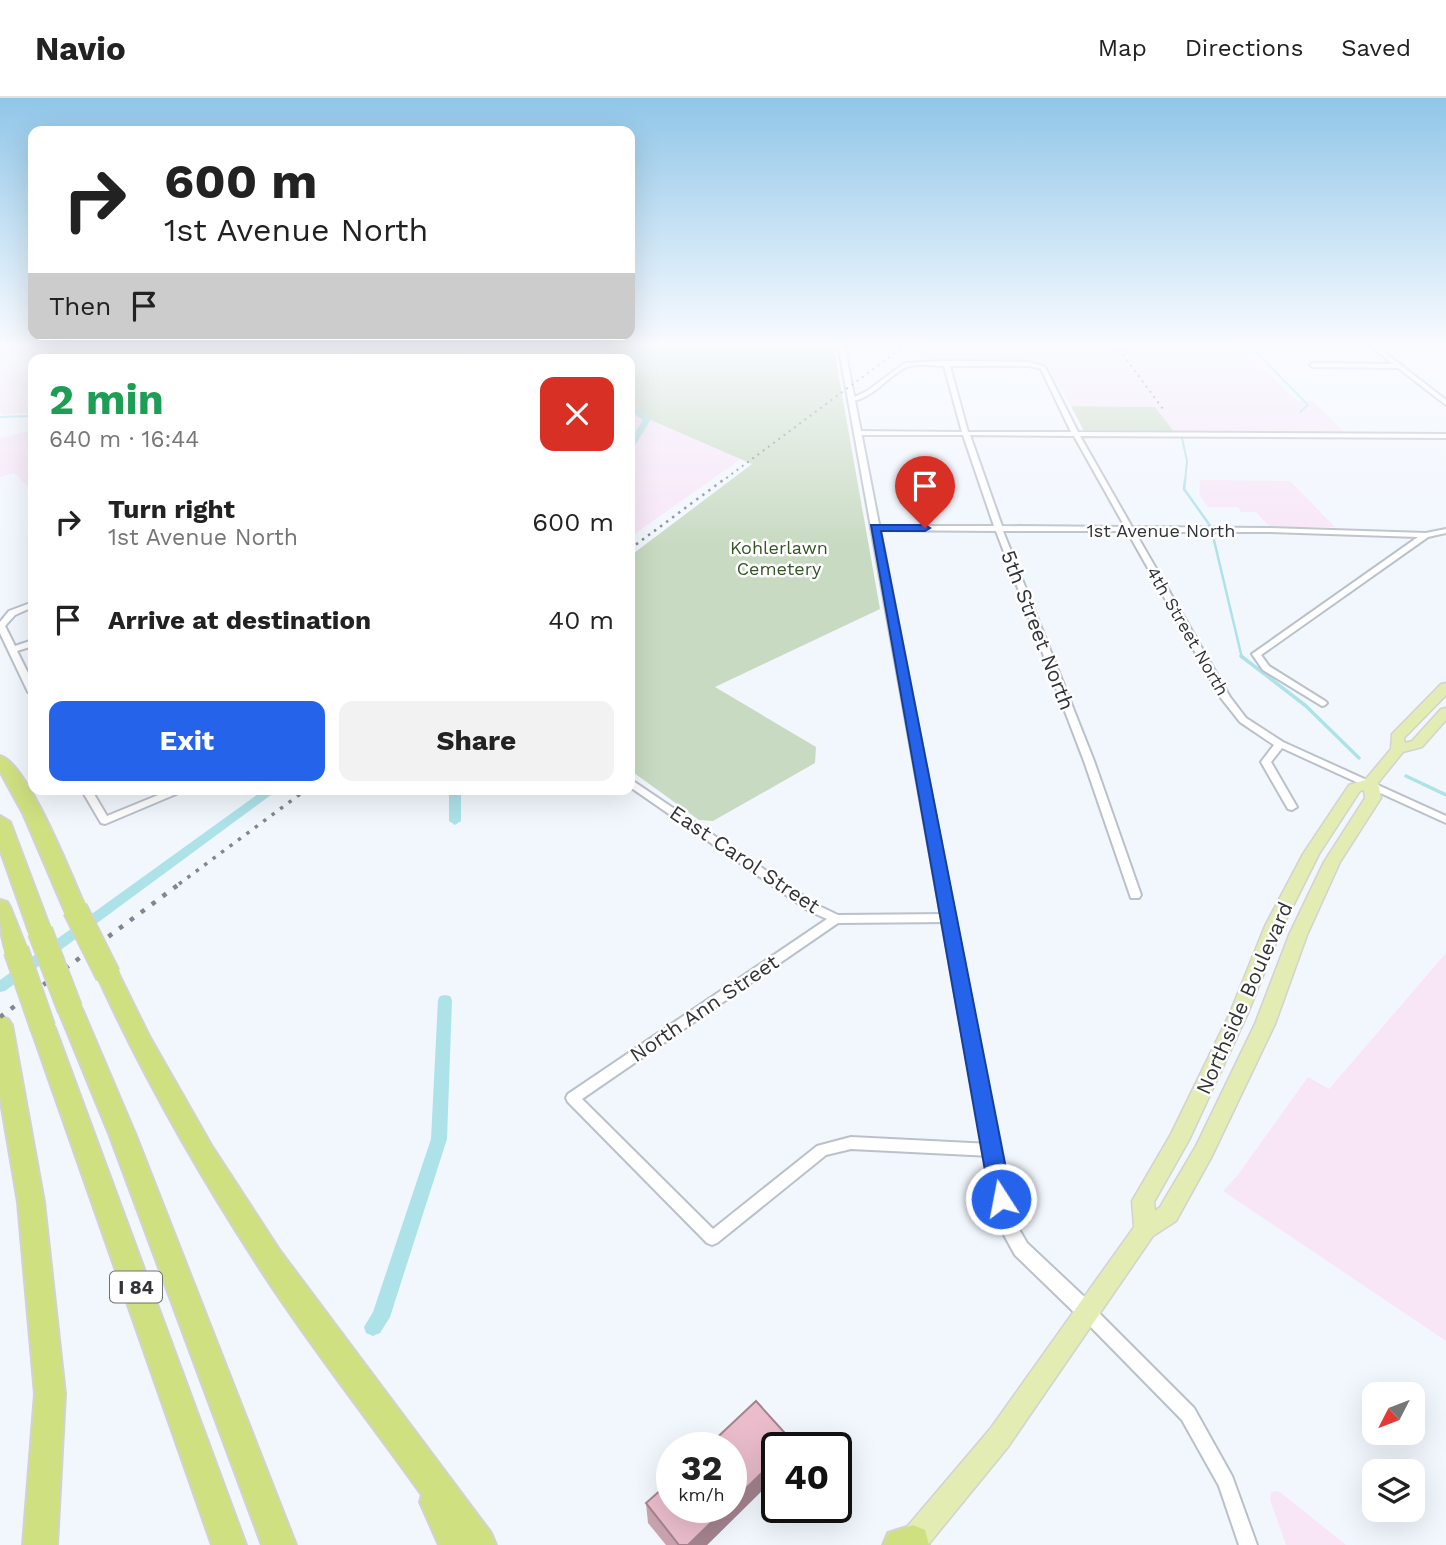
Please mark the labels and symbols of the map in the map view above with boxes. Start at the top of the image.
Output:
pin [895,456,955,528]
street label: 1st Avenue North [1087,520,1235,541]
park label: Kohlerlawn Cemetery [730,537,828,579]
street label: 5th Street North [996,547,1080,713]
street label: 4th Street North [1143,563,1233,699]
street label: East Carol Street [665,800,825,919]
street label: Northside Boulevard [1190,898,1298,1098]
street label: North Ann Street [625,949,783,1067]
position arrow [964,1162,1038,1236]
road number: I 84 [110,1272,162,1302]
north arrow [1362,1382,1424,1446]
speed limit sign: 40 [761,1432,852,1523]

